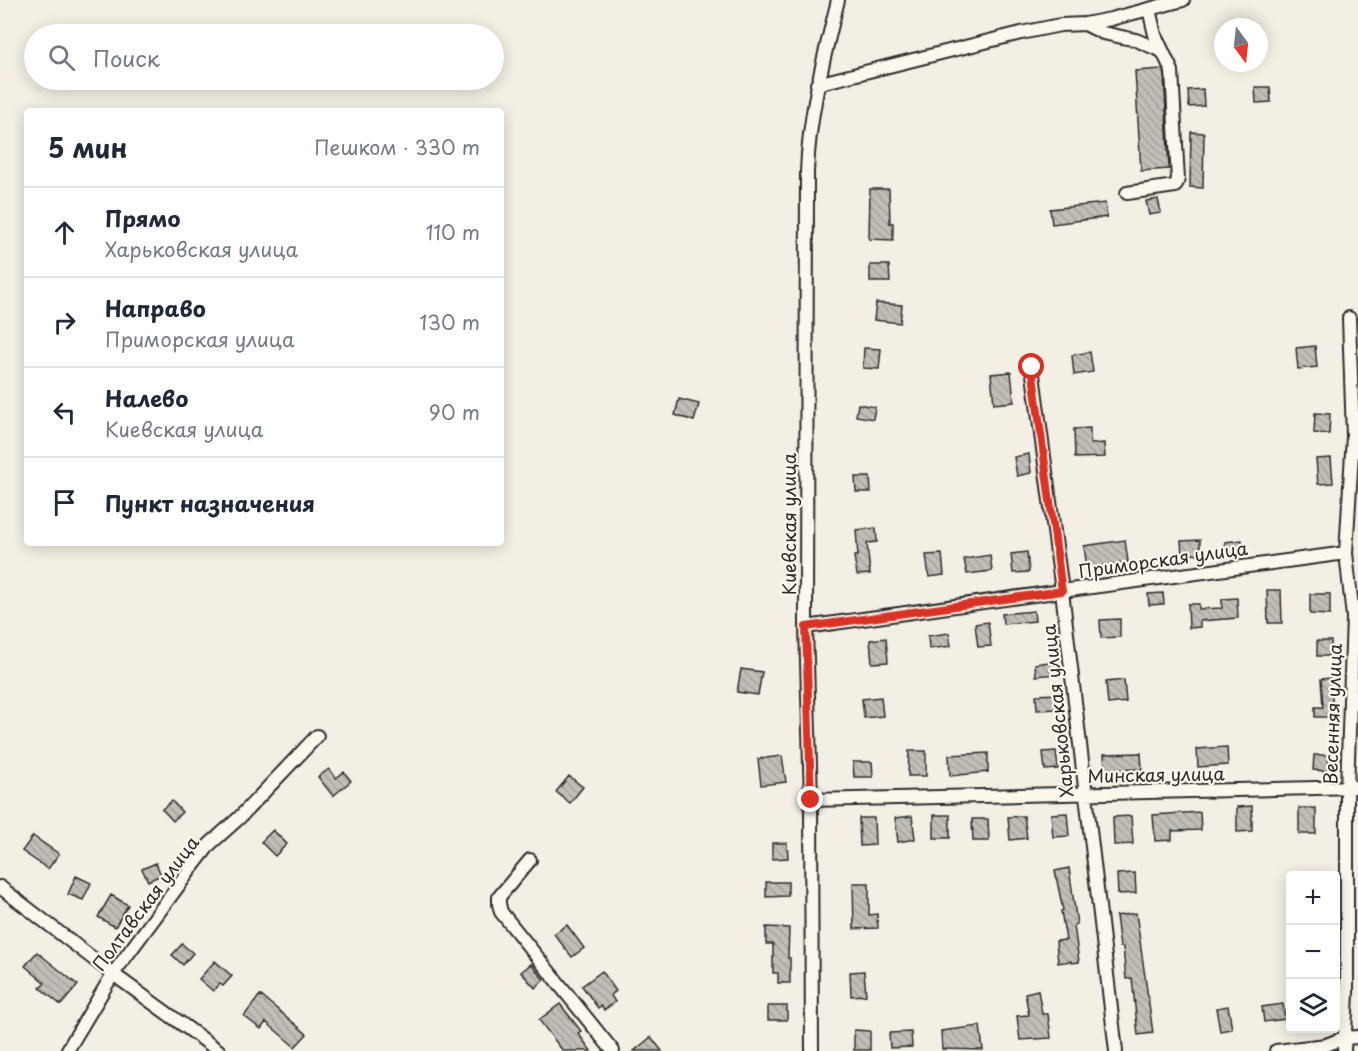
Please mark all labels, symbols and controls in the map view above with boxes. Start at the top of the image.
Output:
north arrow [1214,18,1268,72]
search box [24,24,504,90]
icon: search [45,41,78,74]
text: Поиск [93,41,160,74]
text: 5 мин [48,128,127,167]
text: Пешком · 330 m [314,132,480,162]
text: Прямо [105,201,180,234]
icon: ahead [48,216,81,249]
text: 110 m [426,217,480,247]
text: Харьковская улица [105,234,298,264]
text: Направо [105,291,206,324]
icon: right [48,306,81,339]
text: 130 m [420,307,480,337]
text: Приморская улица [105,324,295,354]
route start [1018,353,1044,379]
text: Налево [105,381,188,414]
icon: left [48,396,81,429]
text: 90 m [429,397,480,427]
text: Киевская улица [105,414,263,444]
street label: Киевская улица [775,452,802,595]
icon: arrive [48,486,81,519]
text: Пункт назначения [105,486,315,519]
street label: Приморская улица [1077,534,1250,584]
street label: Харьковская улица [1034,623,1080,799]
street label: Весенняя улица [1316,642,1348,785]
street label: Минская улица [1087,759,1226,789]
route end [797,786,823,812]
street label: Полтавская улица [85,829,205,976]
map controls [1286,871,1340,1033]
button: + [1286,871,1340,925]
button: − [1286,925,1340,979]
button: layers [1286,979,1340,1033]

